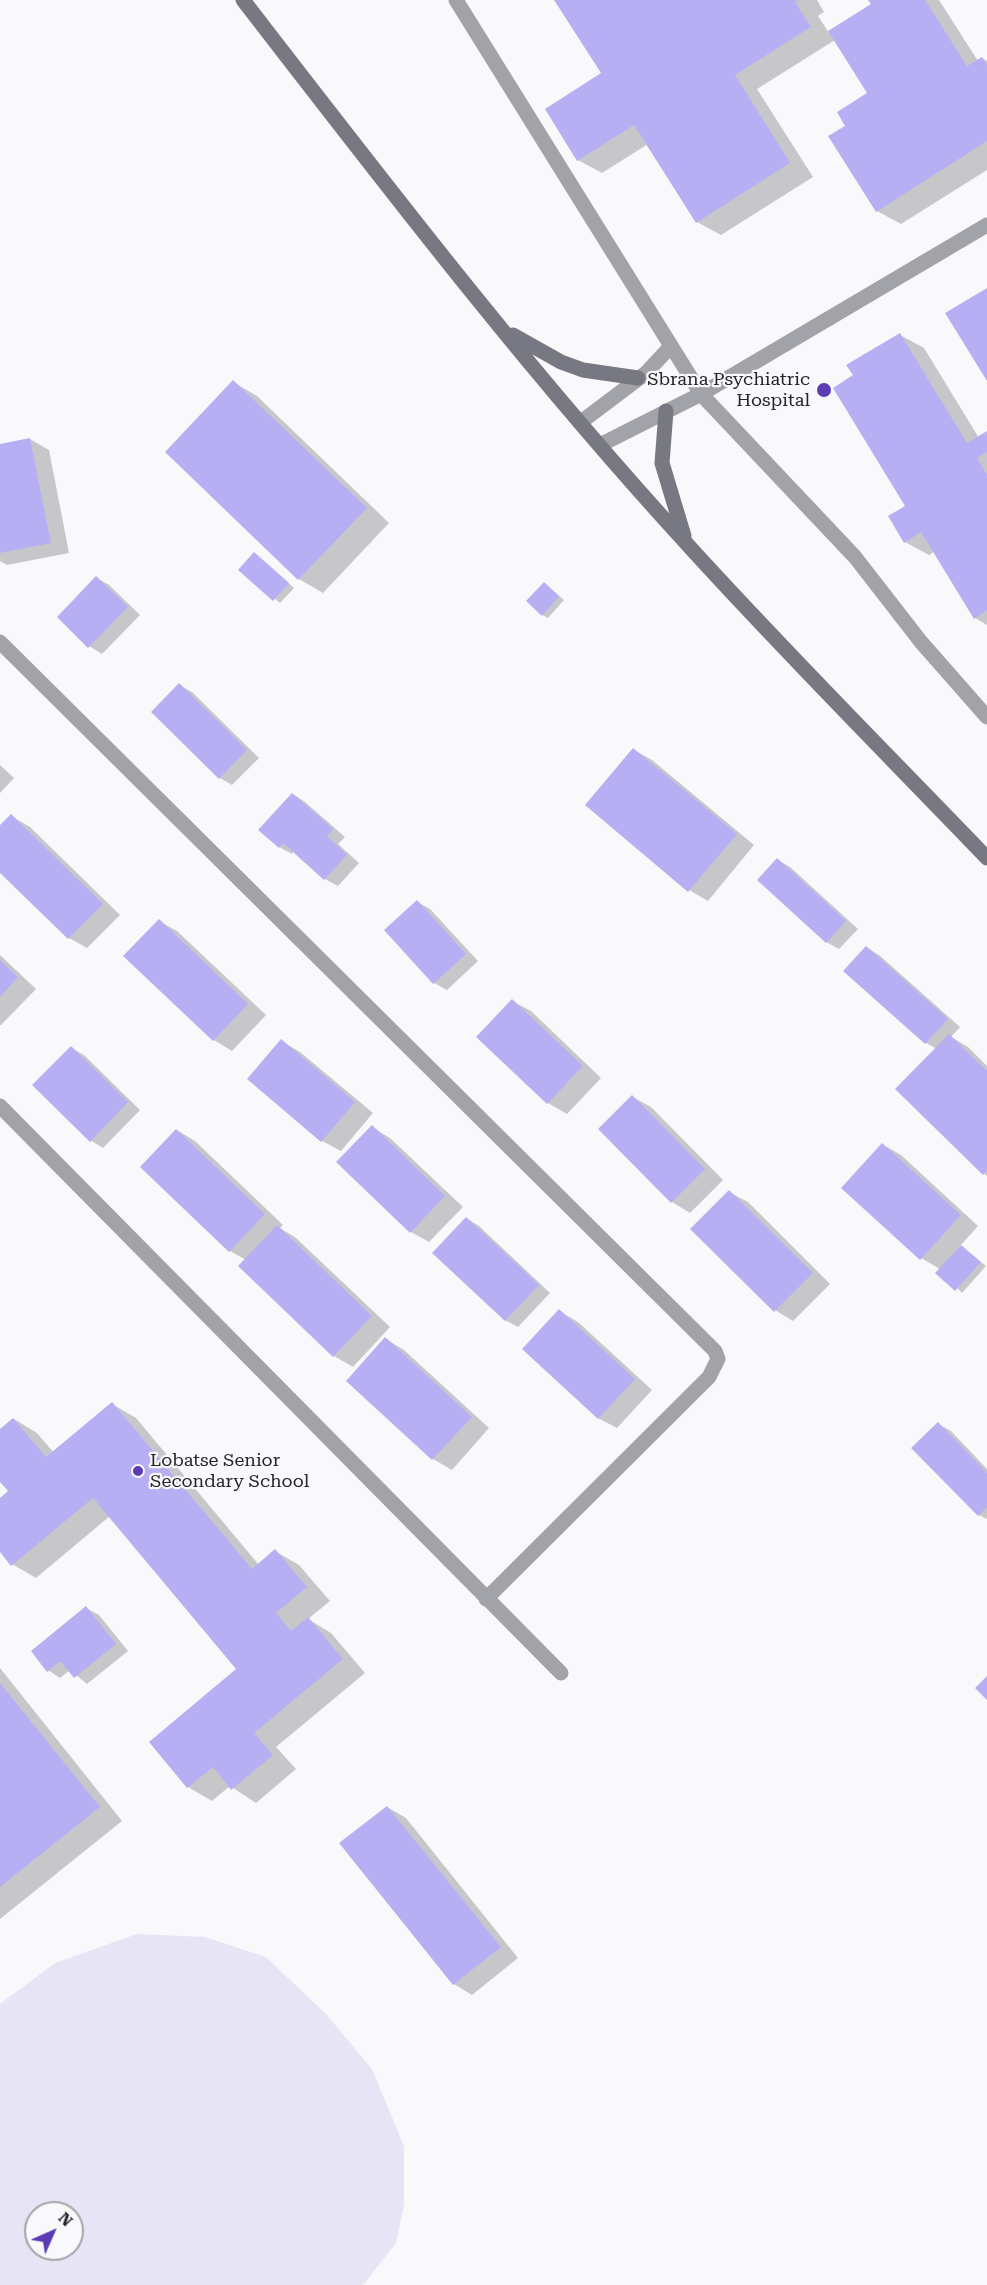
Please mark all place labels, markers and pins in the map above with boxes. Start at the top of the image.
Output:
place label: Sbrana Psychiatric Hospital [647,369,810,412]
marker: Sbrana Psychiatric Hospital [815,381,833,399]
place label: Lobatse Senior Secondary School [150,1450,309,1492]
marker: Lobatse Senior Secondary School [131,1464,145,1478]

